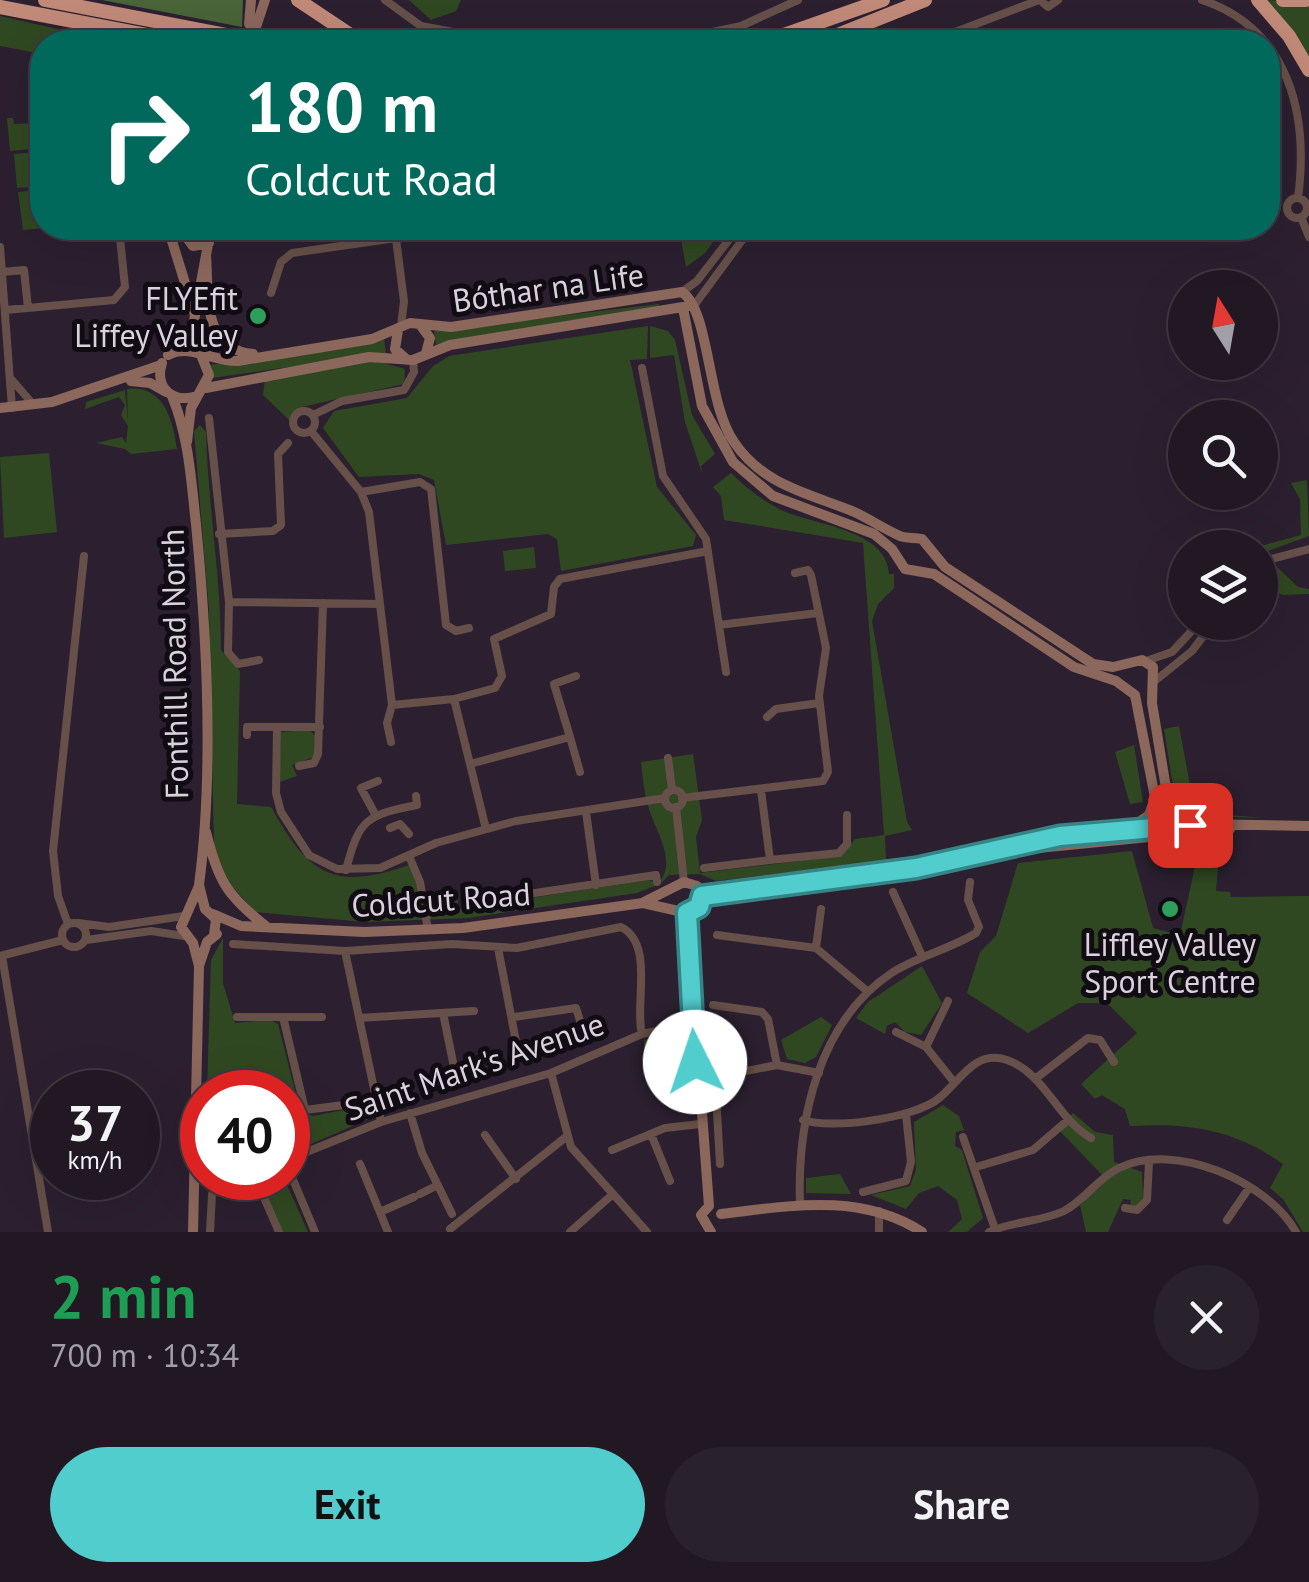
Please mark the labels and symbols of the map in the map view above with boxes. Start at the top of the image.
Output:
street label: Bóthar na Life [450,253,646,321]
north arrow [1168,270,1278,380]
place label: FLYEfit Liffey Valley [74,277,238,356]
marker: FLYEfit Liffey Valley [247,305,269,327]
street label: Fonthill Road North [151,528,197,800]
pin [1148,783,1233,868]
street label: Coldcut Road [350,872,532,926]
marker: Liffley Valley Sport Centre [1159,898,1181,920]
place label: Liffley Valley Sport Centre [1084,923,1256,1002]
street label: Saint Mark's Avenue [339,1002,609,1130]
position arrow [643,1010,747,1114]
speed limit sign: 40 [180,1070,310,1200]

